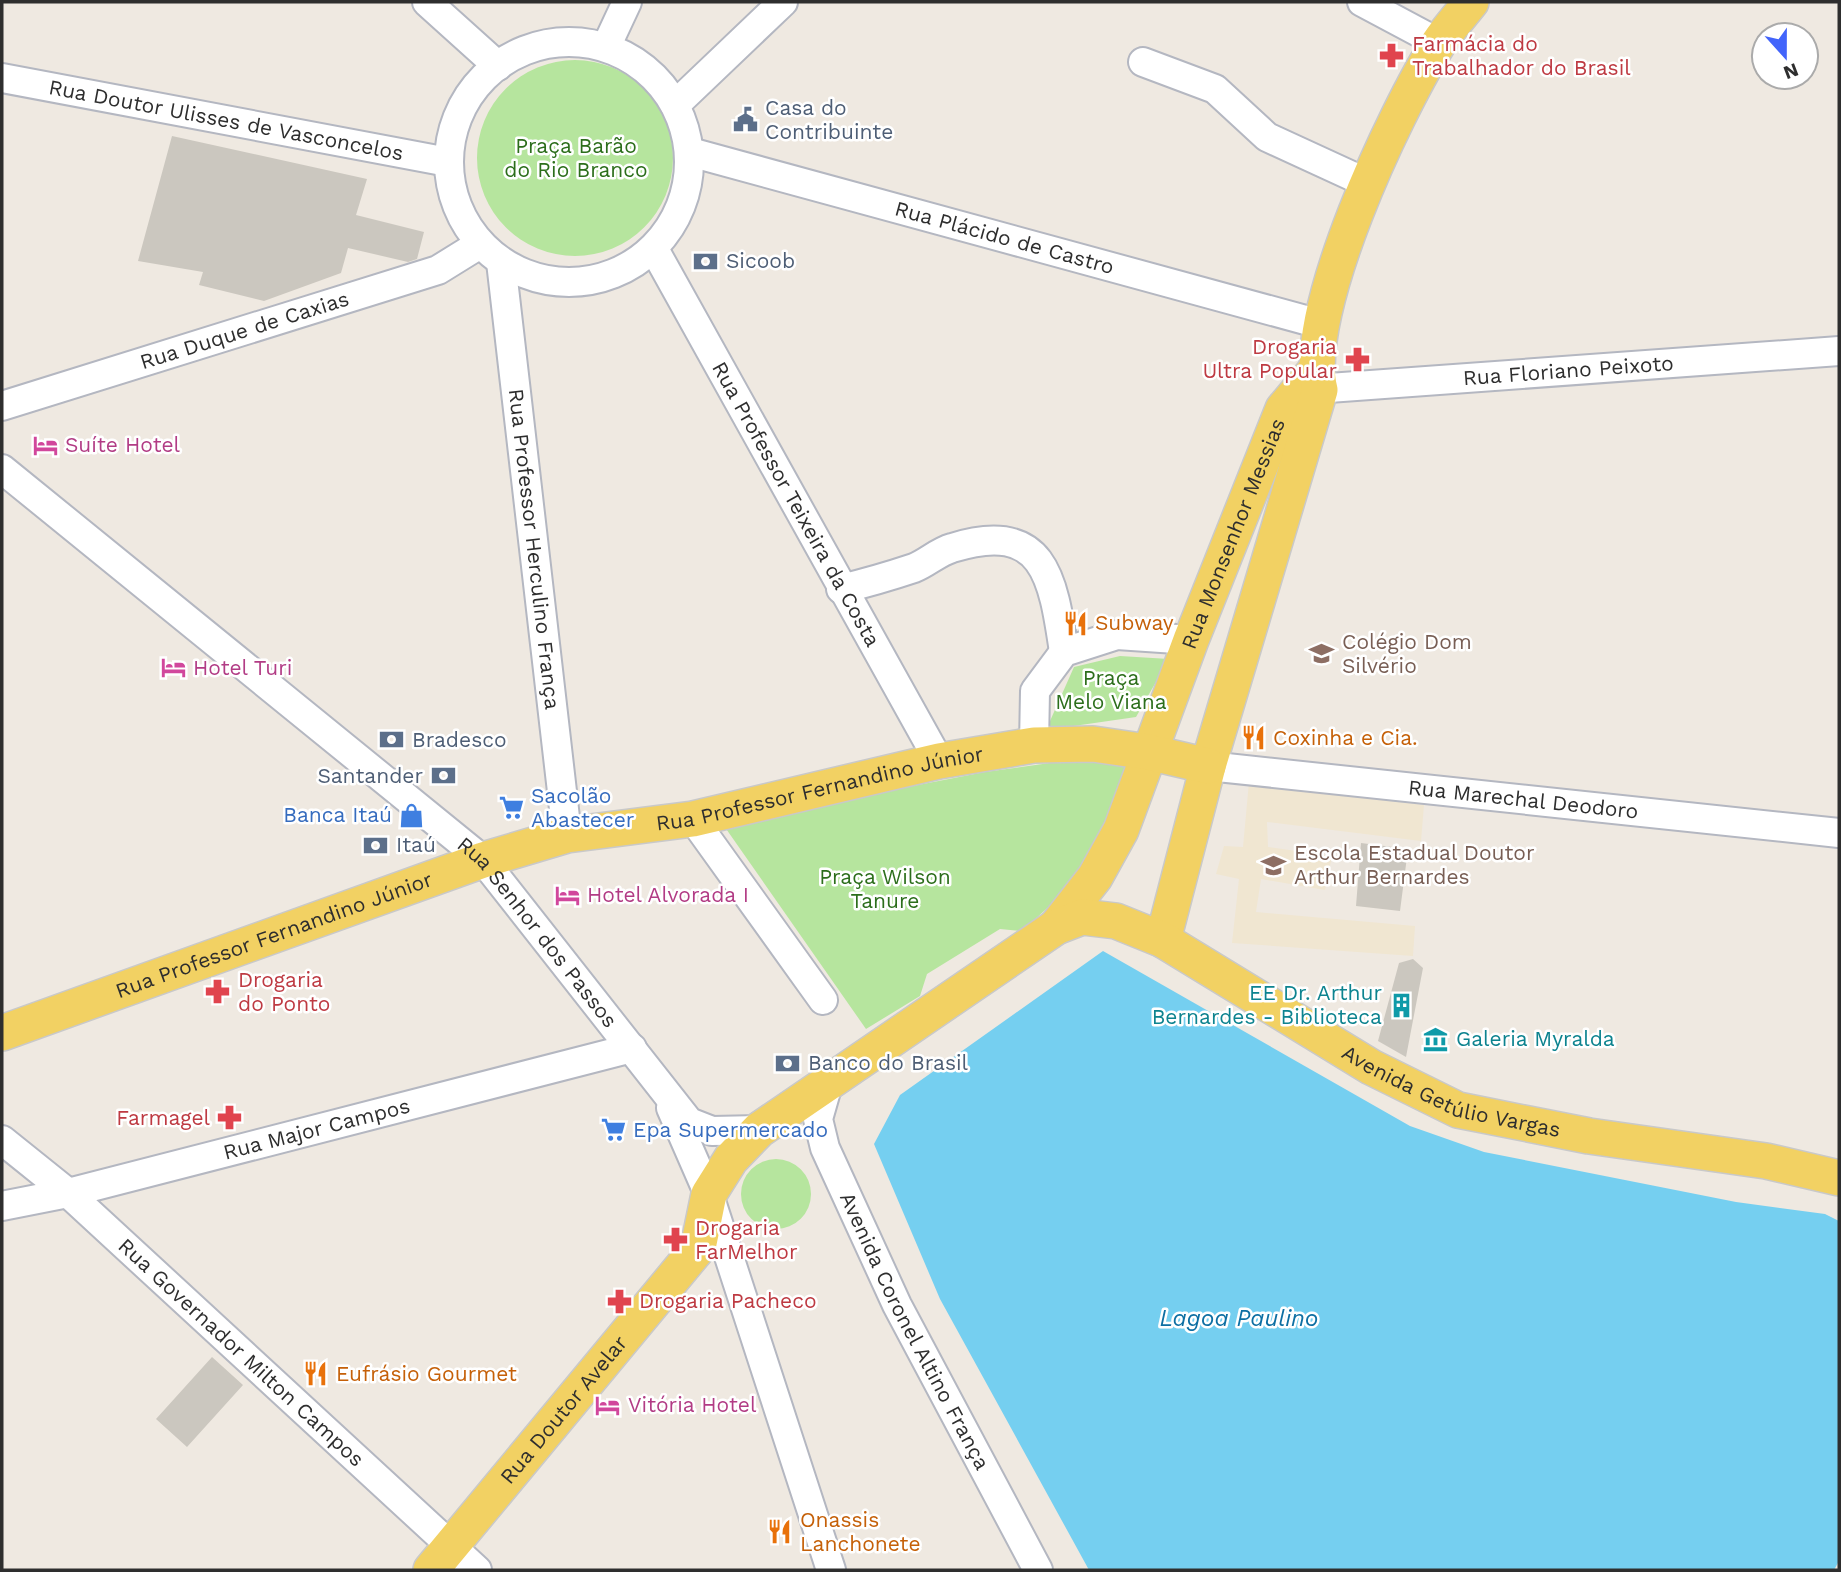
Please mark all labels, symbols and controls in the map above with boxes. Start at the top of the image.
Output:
north arrow [1750,21,1820,91]
place label: Farmácia do Trabalhador do Brasil [1412,31,1631,80]
pharmacy icon: Farmácia do Trabalhador do Brasil [1378,42,1406,70]
text: N [1780,58,1802,85]
street label: Rua Doutor Ulisses de Vasconcelos [47,74,406,165]
place label: Casa do Contribuinte [765,95,893,144]
public building icon: Casa do Contribuinte [731,106,759,134]
park label: Praça Barão do Rio Branco [504,133,648,182]
street label: Rua Plácido de Castro [892,196,1117,279]
bank icon: Sicoob [692,247,720,275]
place label: Sicoob [726,248,795,273]
street label: Rua Duque de Caxias [137,286,352,374]
place label: Drogaria Ultra Popular [1202,334,1337,383]
pharmacy icon: Drogaria Ultra Popular [1343,345,1371,373]
street label: Rua Floriano Peixoto [1462,350,1674,390]
street label: Rua Professor Teixeira da Costa [707,357,886,651]
street label: Rua Professor Herculino França [504,387,565,711]
street label: Rua Monsenhor Messias [1176,414,1290,652]
hotel icon: Suíte Hotel [31,431,59,459]
place label: Suíte Hotel [65,432,181,457]
restaurant icon: Subway [1061,609,1089,637]
place label: Subway [1095,610,1174,635]
place label: Colégio Dom Silvério [1342,629,1472,678]
school or university icon: Colégio Dom Silvério [1308,640,1336,668]
hotel icon: Hotel Turi [159,654,187,682]
place label: Hotel Turi [193,655,292,680]
park label: Praça Melo Viana [1055,665,1167,714]
restaurant icon: Coxinha e Cia. [1239,724,1267,752]
place label: Coxinha e Cia. [1273,725,1418,750]
bank icon: Bradesco [378,726,406,754]
place label: Bradesco [412,727,507,752]
street label: Rua Professor Fernandino Júnior [655,741,986,836]
bank icon: Santander [429,762,457,790]
place label: Santander [317,763,423,788]
street label: Rua Marechal Deodoro [1407,774,1640,824]
place label: Sacolão Abastecer [531,783,635,832]
supermarket icon: Sacolão Abastecer [497,794,525,822]
shop icon: Banca Itaú [398,801,426,829]
place label: Banca Itaú [283,802,392,827]
bank icon: Itaú [362,831,390,859]
street label: Rua Senhor dos Passos [453,831,623,1032]
place label: Itaú [396,832,436,857]
place label: Escola Estadual Doutor Arthur Bernardes [1294,840,1535,889]
school or university icon: Escola Estadual Doutor Arthur Bernardes [1260,851,1288,879]
park label: Praça Wilson Tanure [819,864,951,913]
street label: Rua Professor Fernandino Júnior [112,866,436,1003]
hotel icon: Hotel Alvorada I [553,881,581,909]
place label: Hotel Alvorada I [587,882,749,907]
place label: Drogaria do Ponto [238,967,330,1016]
pharmacy icon: Drogaria do Ponto [204,978,232,1006]
place label: EE Dr. Arthur Bernardes - Biblioteca [1152,980,1382,1029]
building icon: EE Dr. Arthur Bernardes - Biblioteca [1388,991,1416,1019]
museum icon: Galeria Myralda [1422,1025,1450,1053]
place label: Galeria Myralda [1456,1026,1615,1051]
street label: Avenida Getúlio Vargas [1338,1039,1563,1142]
bank icon: Banco do Brasil [774,1049,802,1077]
place label: Banco do Brasil [808,1050,969,1075]
street label: Rua Major Campos [221,1093,412,1165]
pharmacy icon: Farmagel [216,1104,244,1132]
place label: Farmagel [116,1105,211,1130]
supermarket icon: Epa Supermercado [599,1116,627,1144]
place label: Epa Supermercado [633,1117,828,1142]
street label: Avenida Coronel Altino França [835,1188,995,1474]
place label: Drogaria FarMelhor [695,1215,798,1264]
pharmacy icon: Drogaria FarMelhor [661,1226,689,1254]
street label: Rua Governador Milton Campos [113,1233,369,1471]
pharmacy icon: Drogaria Pacheco [605,1287,633,1315]
place label: Drogaria Pacheco [639,1288,817,1313]
water label: Lagoa Paulino [1160,1305,1318,1332]
street label: Rua Doutor Avelar [495,1330,632,1489]
restaurant icon: Eufrásio Gourmet [302,1360,330,1388]
place label: Eufrásio Gourmet [336,1361,517,1386]
hotel icon: Vitória Hotel [594,1391,622,1419]
place label: Vitória Hotel [628,1392,757,1417]
place label: Onassis Lanchonete [800,1507,921,1556]
restaurant icon: Onassis Lanchonete [766,1518,794,1546]

